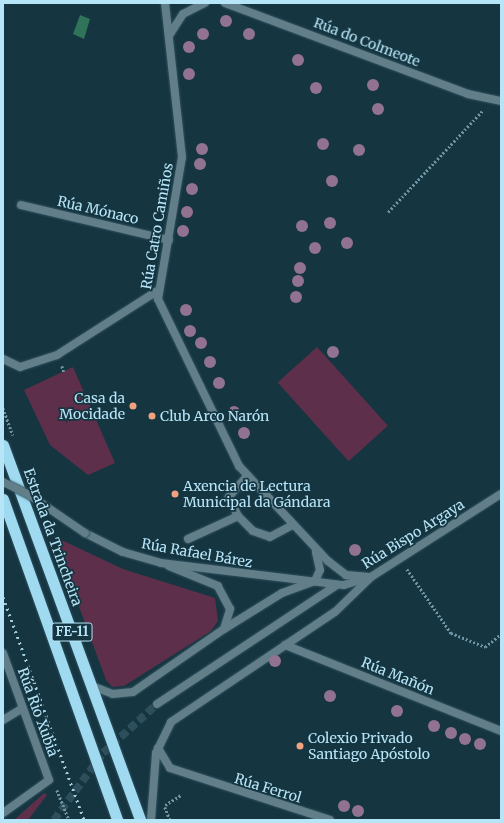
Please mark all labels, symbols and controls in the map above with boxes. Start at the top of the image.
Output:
street label: Rúa do Colmeote [311,14,423,70]
street label: Rúa Catro Camiños [138,161,176,291]
street label: Rúa Mónaco [56,192,140,228]
place label: Casa da Mocidade [59,390,125,422]
marker: Casa da Mocidade [128,401,138,411]
place label: Club Arco Narón [160,408,269,424]
marker: Club Arco Narón [147,411,157,421]
street label: Estrada da Trincheira [20,466,86,608]
place label: Axencia de Lectura Municipal da Gándara [183,478,330,510]
marker: Axencia de Lectura Municipal da Gándara [170,489,180,499]
street label: Rúa Bispo Argaya [359,496,467,572]
street label: Rúa Rafael Bárez [140,535,254,571]
road number: FE-11 [51,621,93,643]
street label: Rúa Mañón [359,654,437,698]
street label: Rúa Rio Xubia [14,665,62,759]
place label: Colexio Privado Santiago Apóstolo [308,730,430,762]
marker: Colexio Privado Santiago Apóstolo [295,741,305,751]
street label: Rúa Ferrol [232,770,304,806]

